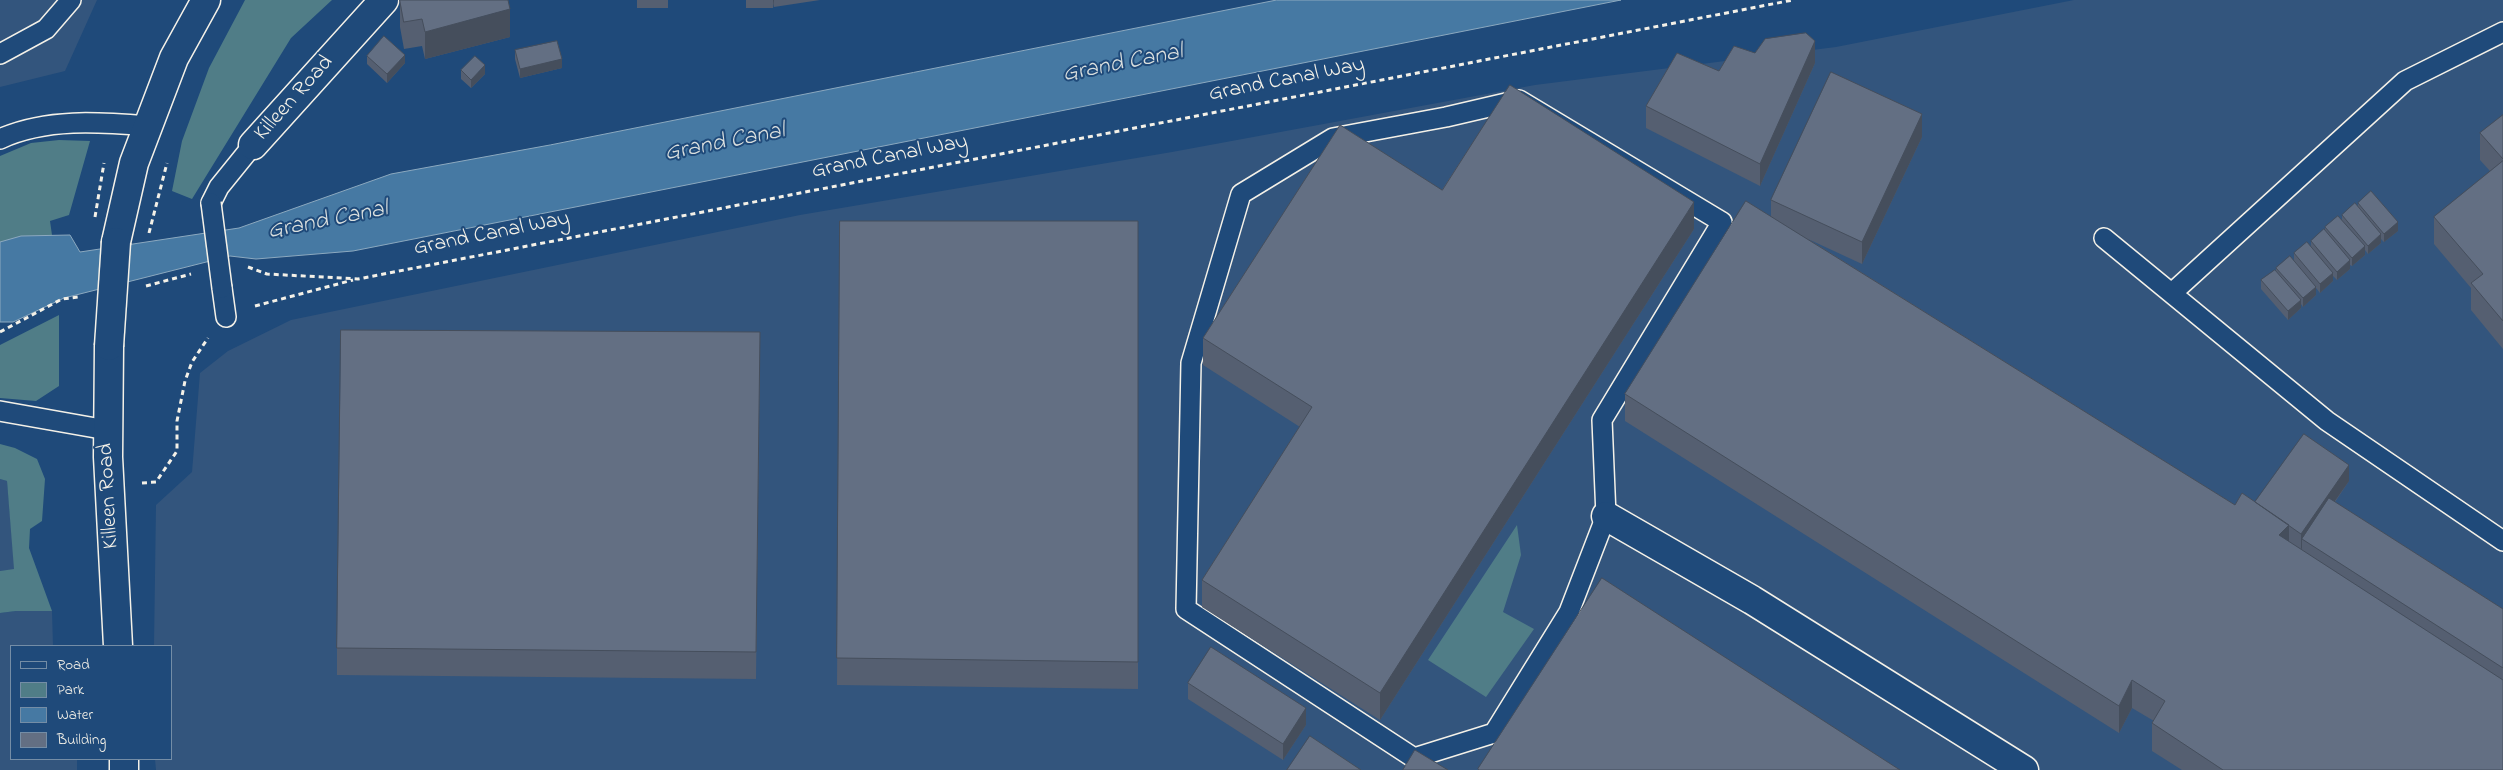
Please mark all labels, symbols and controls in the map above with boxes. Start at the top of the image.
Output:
water label: Grand Canal [1061,39,1185,91]
street label: Killeen Road [250,51,340,147]
street label: Grand Canal Way [1207,53,1367,109]
water label: Grand Canal [663,118,787,170]
street label: Grand Canal Way [810,130,970,186]
water label: Grand Canal [266,196,390,248]
street label: Grand Canal Way [412,207,572,263]
street label: Killeen Road [94,442,126,550]
legend [10,645,172,760]
text: Road [57,654,90,676]
text: Park [57,679,84,701]
text: Water [57,704,93,726]
text: Building [57,729,106,751]

